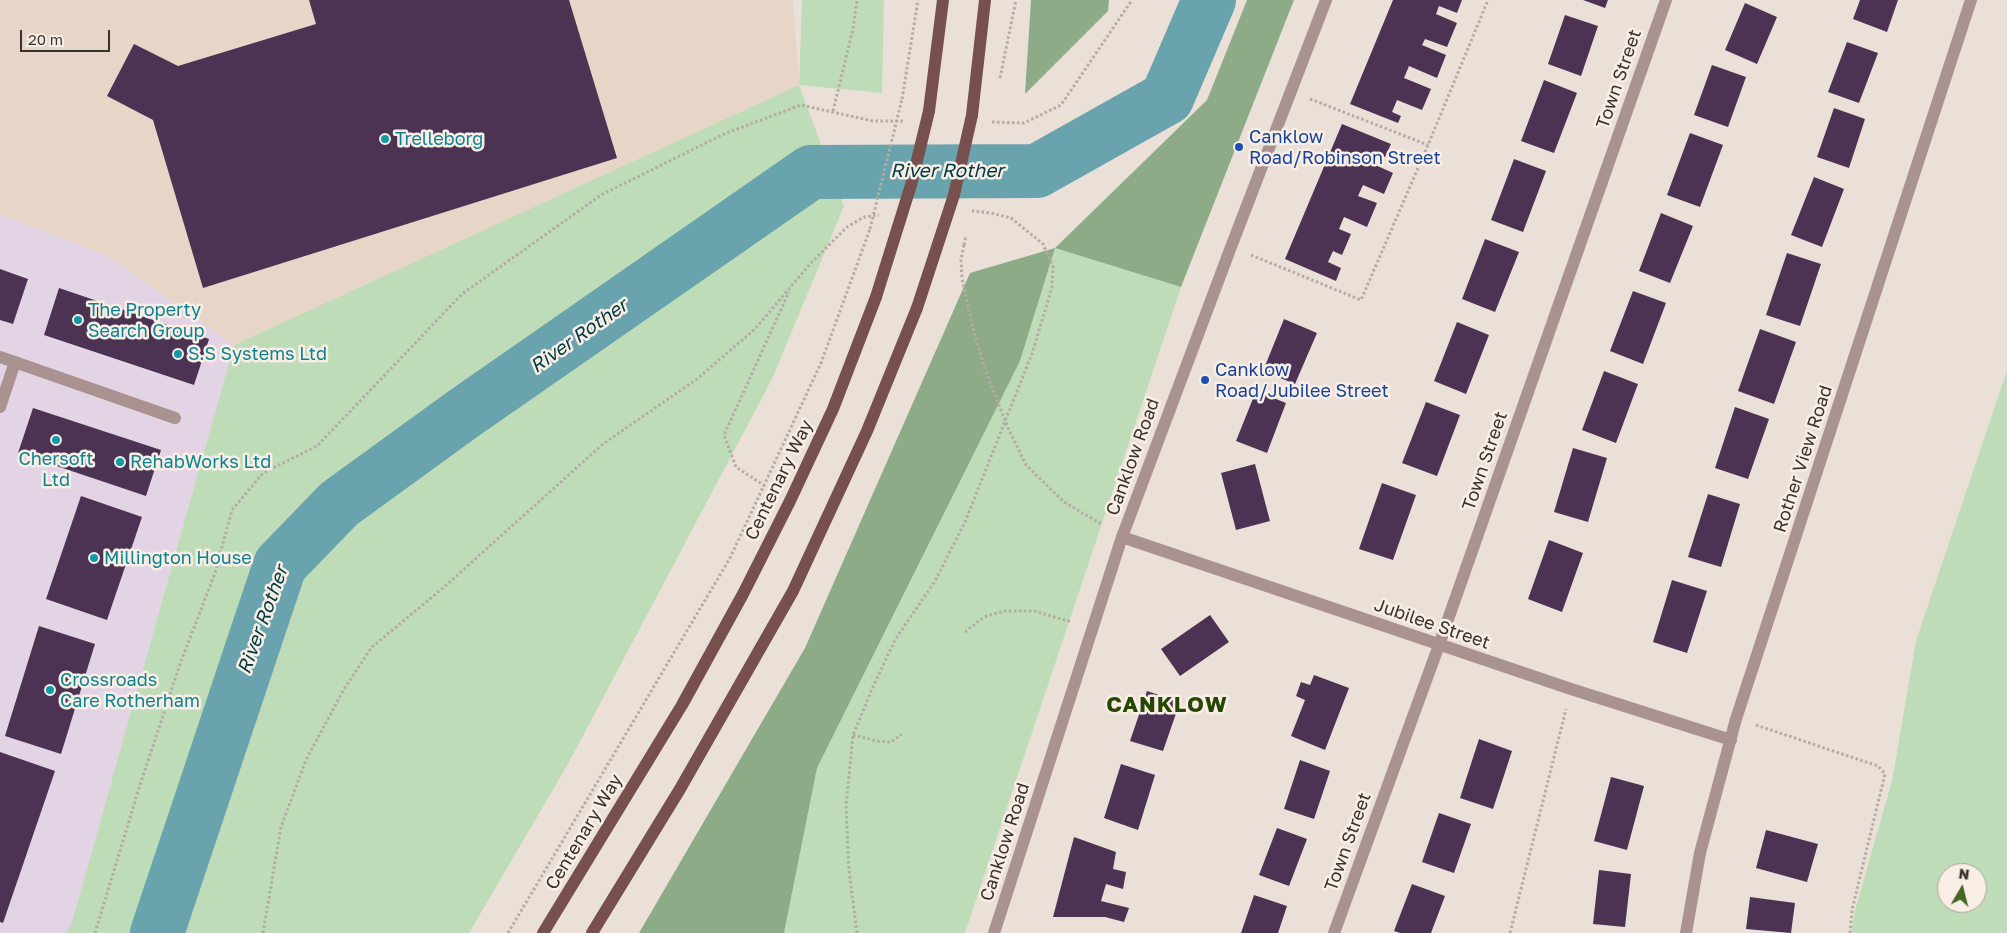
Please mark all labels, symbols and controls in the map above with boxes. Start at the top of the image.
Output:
scale bar [22,20,112,52]
street label: Town Street [1592,27,1646,131]
text: 20 m [28,30,63,48]
place label: Canklow Road/Robinson Street [1249,126,1441,168]
place label: Trelleborg [395,128,483,150]
marker: Trelleborg [379,133,391,145]
marker: Canklow Road/Robinson Street [1233,141,1245,153]
water label: River Rother [890,160,1004,182]
water label: River Rother [526,294,632,378]
place label: The Property Search Group [88,299,205,342]
marker: The Property Search Group [72,314,84,326]
place label: S.S Systems Ltd [188,343,327,365]
marker: S.S Systems Ltd [172,348,184,360]
place label: Canklow Road/Jubilee Street [1215,359,1389,402]
marker: Canklow Road/Jubilee Street [1199,374,1211,386]
street label: Rother View Road [1769,383,1837,535]
street label: Canklow Road [1102,396,1164,518]
street label: Town Street [1458,409,1512,513]
street label: Centenary Way [741,416,817,544]
marker: Chersoft Ltd [50,434,62,446]
place label: Chersoft Ltd [19,448,93,490]
place label: RehabWorks Ltd [130,451,271,473]
marker: RehabWorks Ltd [114,456,126,468]
place label: Millington House [104,547,252,569]
marker: Millington House [88,552,100,564]
water label: River Rother [233,563,293,677]
street label: Jubilee Street [1371,594,1493,654]
place label: Crossroads Care Rotherham [60,669,200,712]
marker: Crossroads Care Rotherham [44,684,56,696]
district label: CANKLOW [1105,692,1229,718]
street label: Centenary Way [541,770,627,894]
street label: Canklow Road [976,780,1034,904]
street label: Town Street [1320,790,1376,894]
north arrow [1937,863,1987,913]
text: N [1958,864,1970,883]

